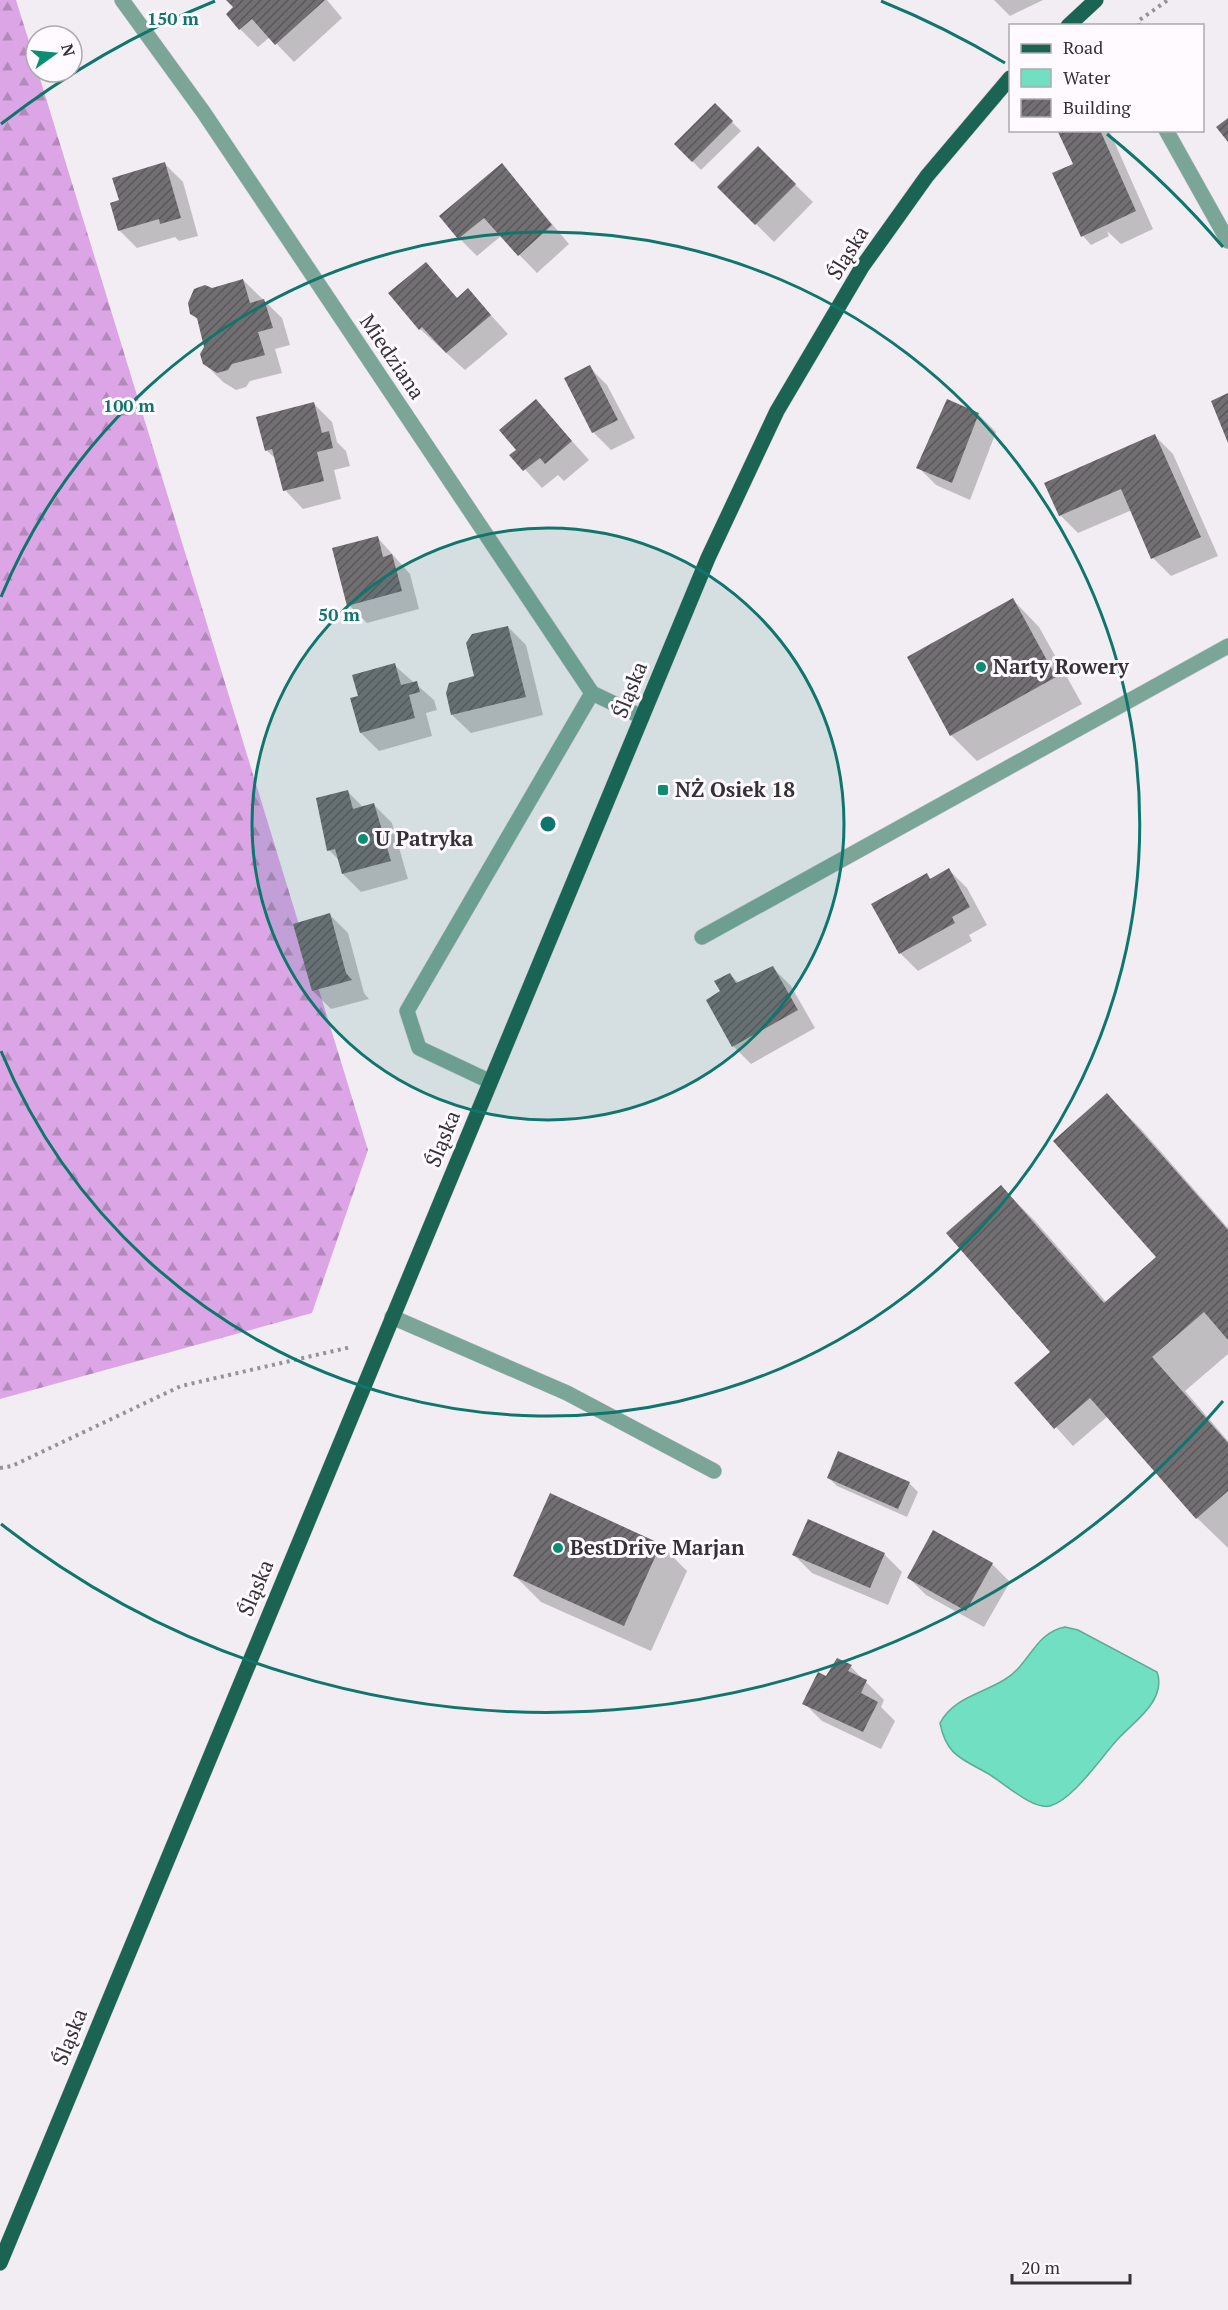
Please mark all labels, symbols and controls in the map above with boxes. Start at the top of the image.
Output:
text: 150 m [147,6,199,30]
north arrow [24,24,84,84]
legend [1009,24,1204,132]
text: Road [1063,35,1103,59]
text: N [56,41,81,59]
text: Water [1063,65,1110,89]
text: Building [1063,95,1131,119]
street label: Śląska [820,220,875,285]
street label: Miedziana [354,308,432,405]
text: 100 m [103,393,155,417]
text: 50 m [318,602,360,626]
place label: Narty Rowery [993,652,1130,680]
street label: Śląska [605,657,653,722]
marker: Narty Rowery [974,660,988,674]
place label: NŻ Osiek 18 [675,775,795,803]
marker: NŻ Osiek 18 [656,783,670,797]
centre of rings [538,814,558,834]
place label: U Patryka [375,824,474,852]
marker: U Patryka [356,832,370,846]
street label: Śląska [418,1106,466,1171]
place label: BestDrive Marjan [570,1533,745,1561]
marker: BestDrive Marjan [551,1541,565,1555]
street label: Śląska [231,1555,280,1620]
street label: Śląska [45,2004,93,2069]
scale bar [1012,2247,1130,2285]
text: 20 m [1021,2255,1061,2279]

